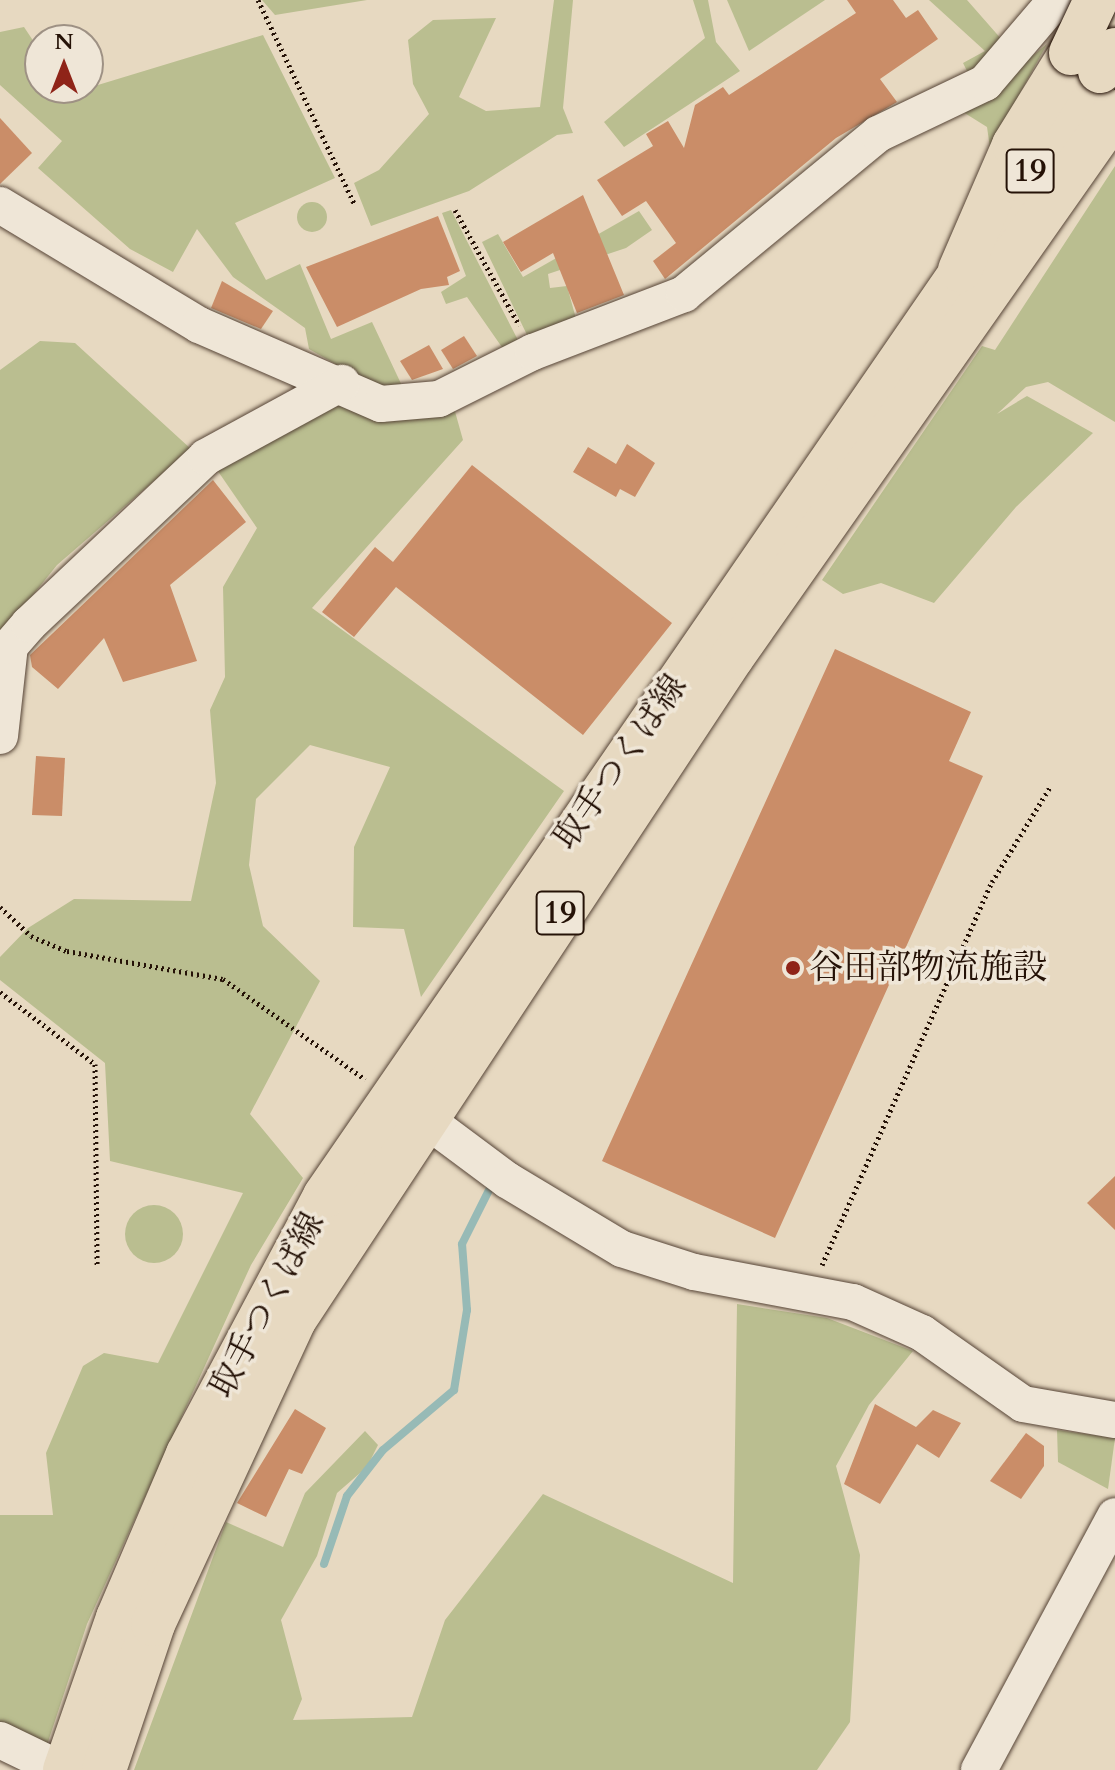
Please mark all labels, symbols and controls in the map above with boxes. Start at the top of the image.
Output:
north arrow [24,24,104,104]
text: N [54,27,74,57]
road number: 19 [1004,143,1056,199]
street label: 取手つくば線 [545,667,695,857]
road number: 19 [534,885,586,941]
place label: 谷田部物流施設 [809,948,1047,988]
marker: 谷田部物流施設 [784,959,802,977]
street label: 取手つくば線 [201,1205,333,1405]

